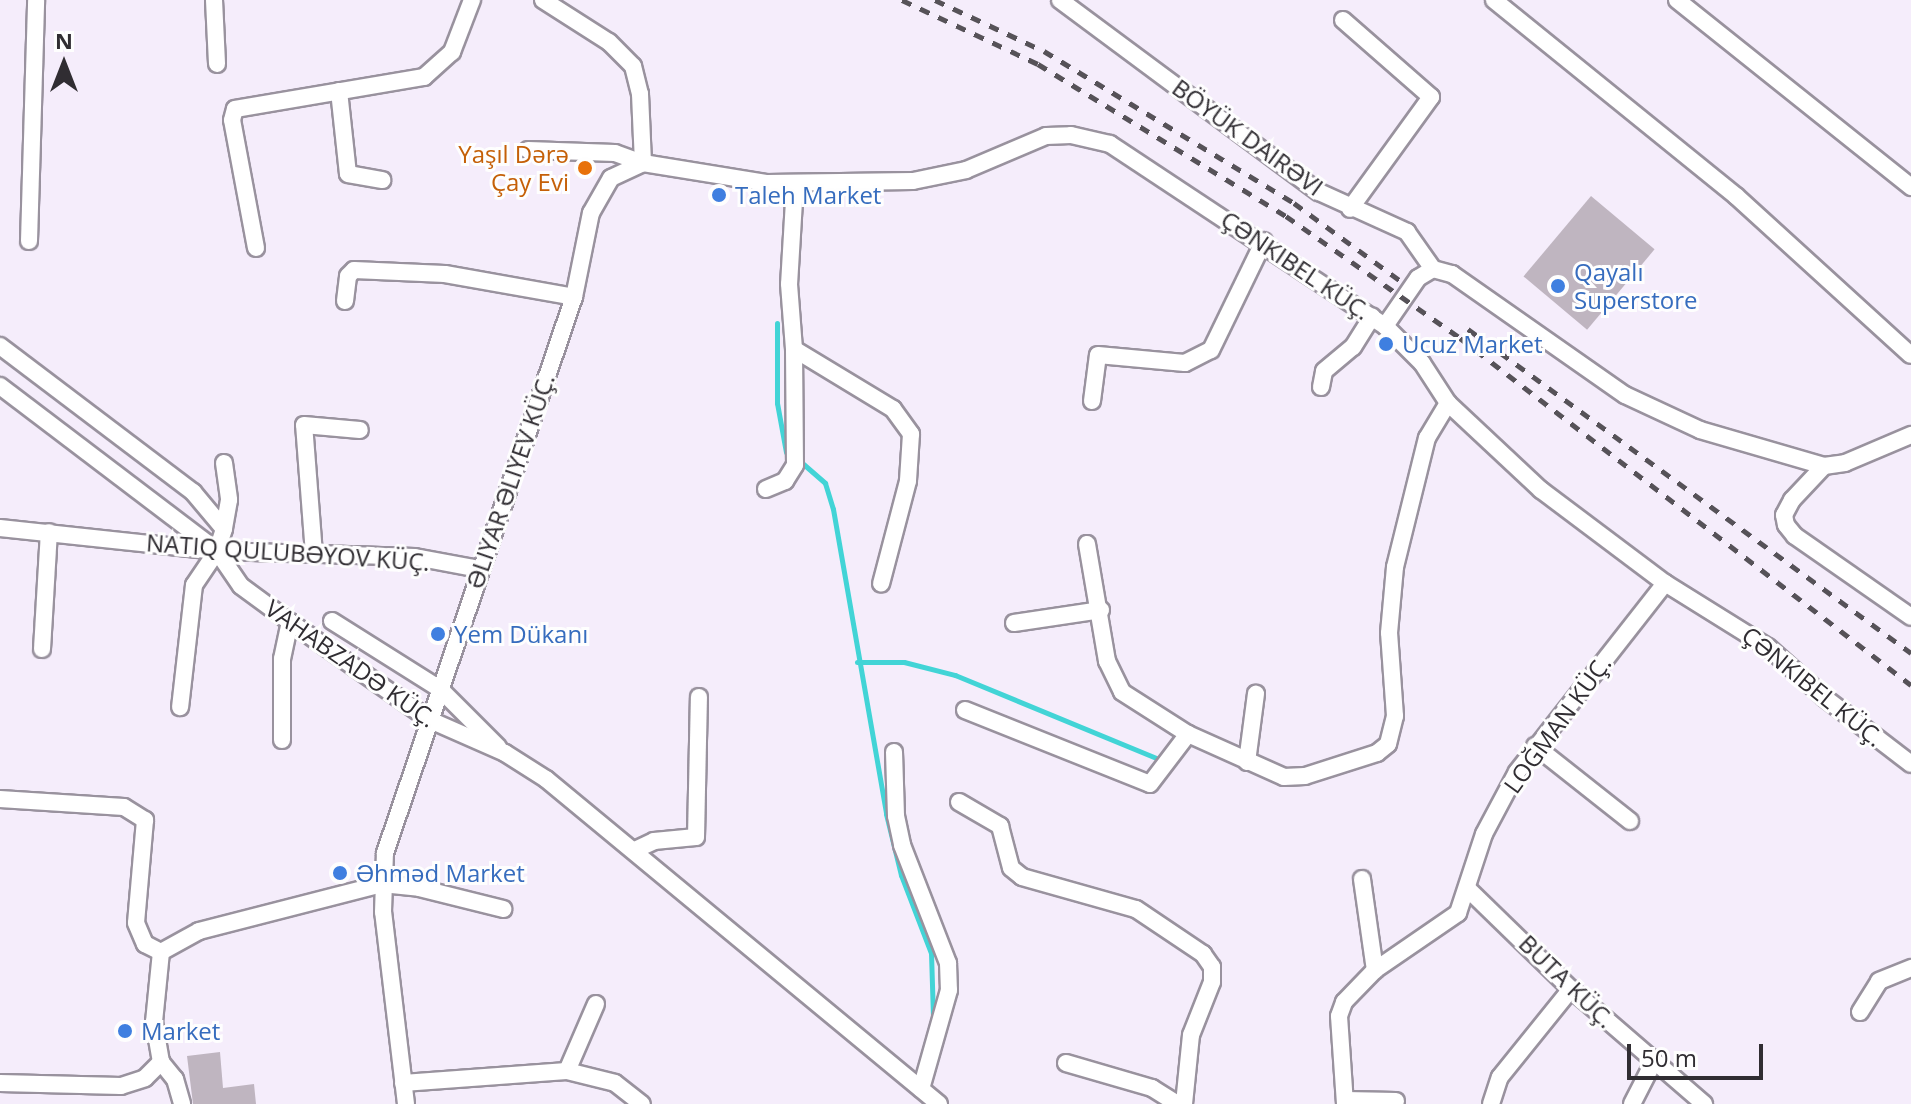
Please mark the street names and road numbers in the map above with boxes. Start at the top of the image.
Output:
street label: BÖYÜK DAIRƏVI [1167,73,1329,201]
street label: ÇƏNKIBEL KÜÇ. [1216,204,1376,326]
street label: ƏLIYAR ƏLIYEV KÜÇ. [460,370,560,592]
street label: NATIQ QULUBƏYOV KÜÇ. [145,528,431,576]
street label: VAHABZADƏ KÜÇ. [260,593,442,733]
street label: ÇƏNKIBEL KÜÇ. [1736,620,1890,752]
street label: LOĞMAN KÜÇ. [1497,649,1617,799]
street label: BUTA KÜÇ. [1513,929,1621,1033]

